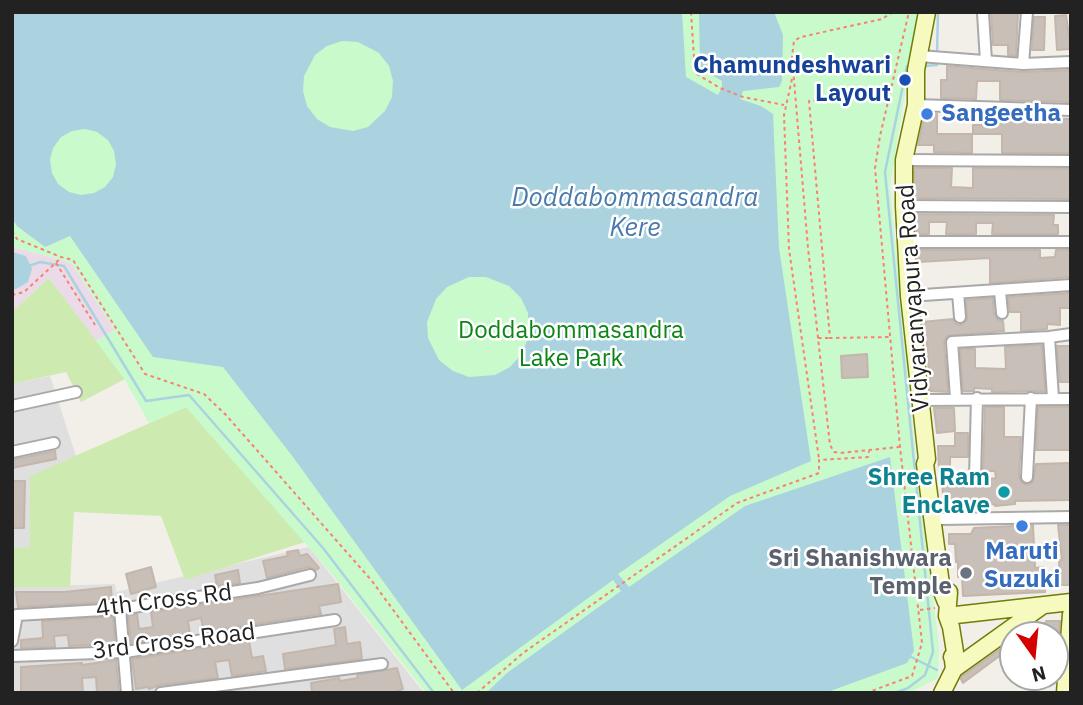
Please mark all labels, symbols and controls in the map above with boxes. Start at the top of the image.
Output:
place label: Chamundeshwari Layout [693,52,891,108]
marker: Chamundeshwari Layout [897,72,913,88]
place label: Sangeetha [941,100,1061,128]
marker: Sangeetha [919,106,935,122]
water label: Doddabommasandra Kere [512,182,758,244]
street label: Vidyaranyapura Road [892,183,936,413]
park label: Doddabommasandra Lake Park [458,317,684,373]
place label: Shree Ram Enclave [867,464,990,520]
marker: Shree Ram Enclave [996,484,1012,500]
marker: Maruti Suzuki [1014,518,1030,534]
place label: Maruti Suzuki [984,538,1060,594]
place label: Sri Shanishwara Temple [768,545,952,601]
marker: Sri Shanishwara Temple [958,565,974,581]
street label: 4th Cross Rd [94,578,234,624]
street label: 3rd Cross Road [91,618,257,666]
north arrow [999,621,1069,691]
text: N [1029,661,1049,688]

